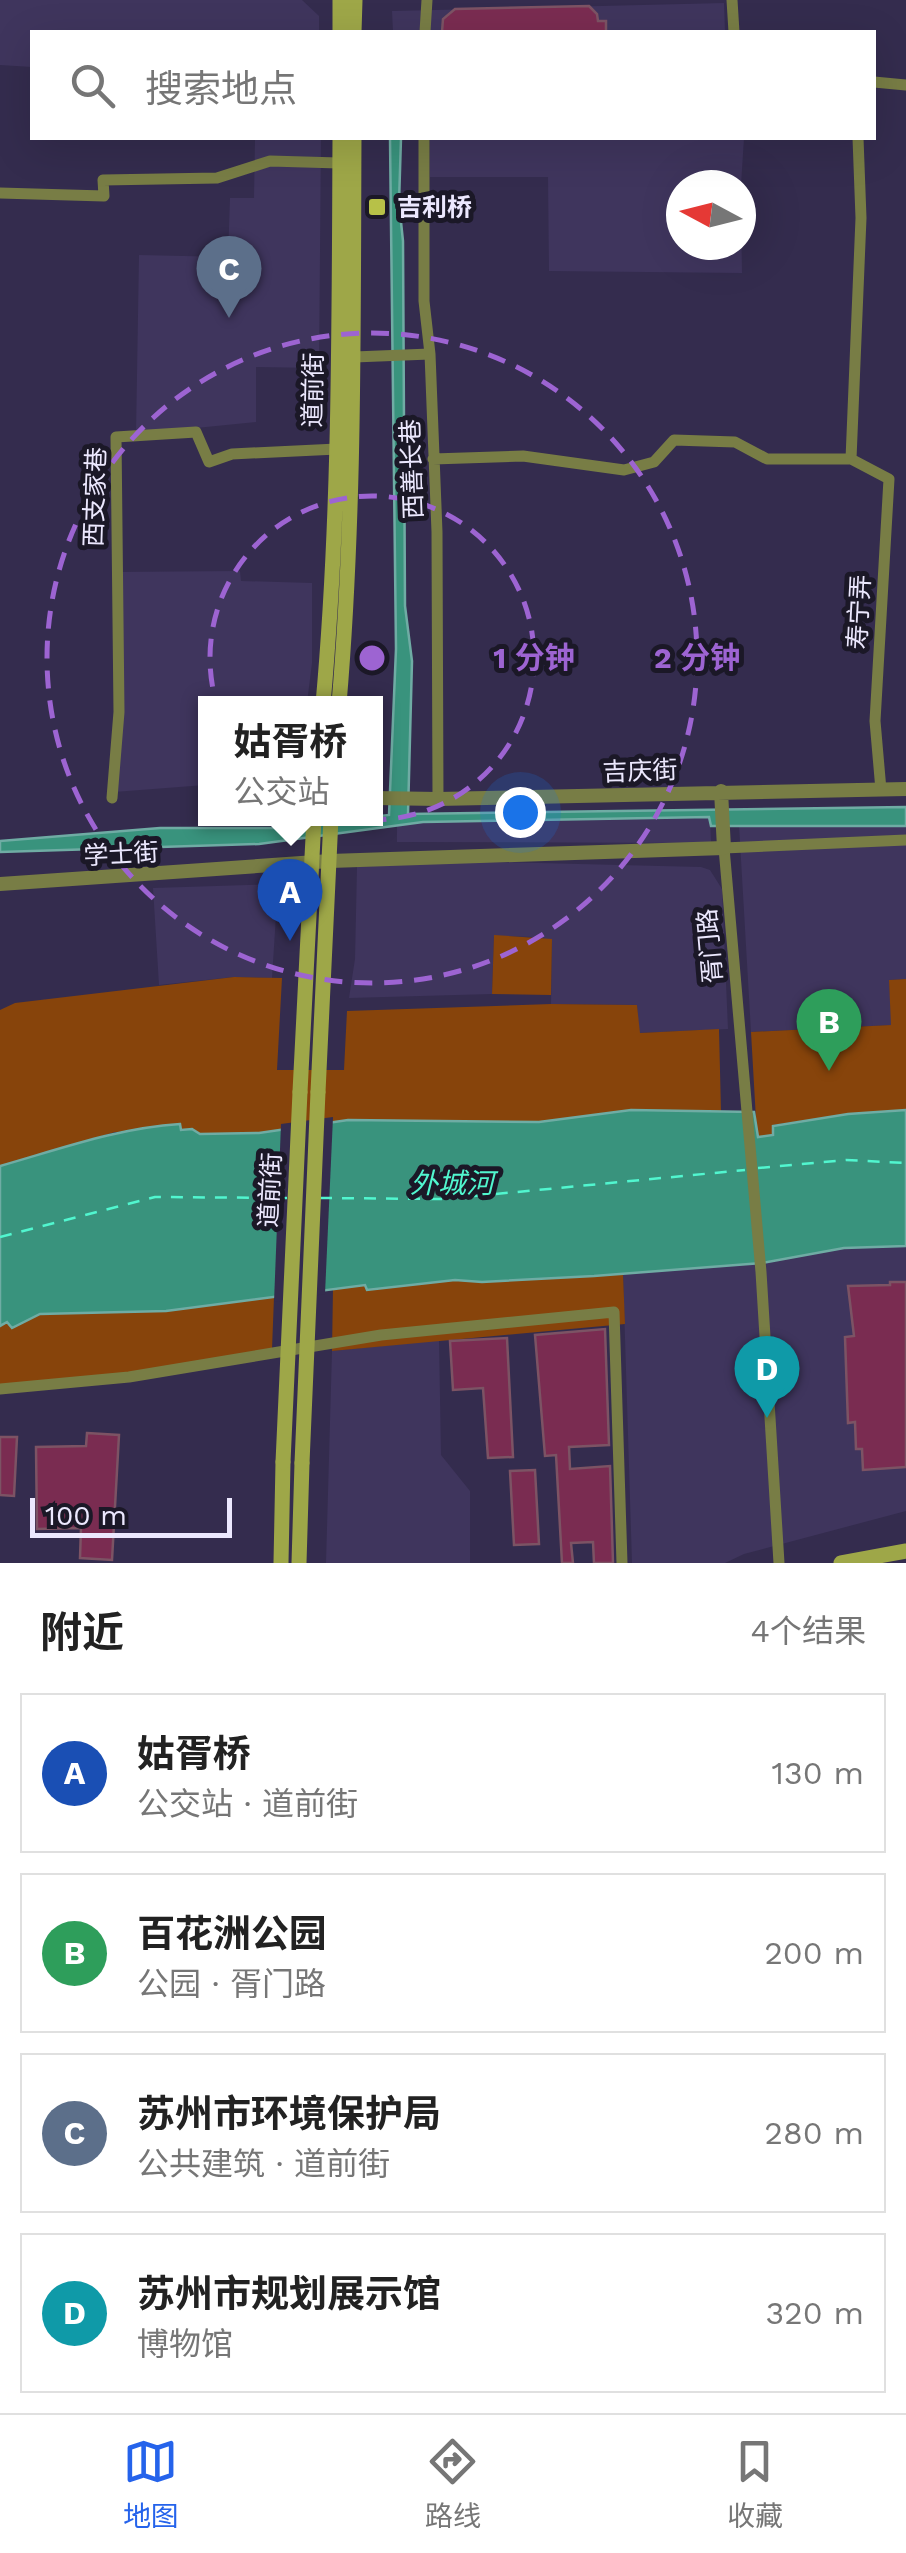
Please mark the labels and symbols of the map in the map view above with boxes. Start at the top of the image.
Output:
north arrow [666,170,756,260]
place label: 吉利桥 [397,193,472,222]
marker: 吉利桥 [366,196,388,218]
pin: C [196,236,262,318]
street label: 道前街 [298,352,328,428]
street label: 西善长巷 [396,419,428,519]
street label: 西支家巷 [79,447,111,547]
street label: 寿宁弄 [843,574,875,650]
centre of rings [354,640,390,676]
text: 1 分钟 [493,640,575,675]
text: 2 分钟 [654,640,740,675]
street label: 吉庆街 [602,755,678,787]
your location [495,787,546,838]
street label: 学士街 [83,838,159,870]
pin: A [258,858,322,941]
street label: 胥门路 [692,907,728,985]
pin: B [796,988,862,1071]
street label: 道前街 [254,1152,286,1228]
water label: 外城河 [410,1167,499,1200]
pin: D [734,1336,800,1418]
scale bar [30,1493,232,1538]

